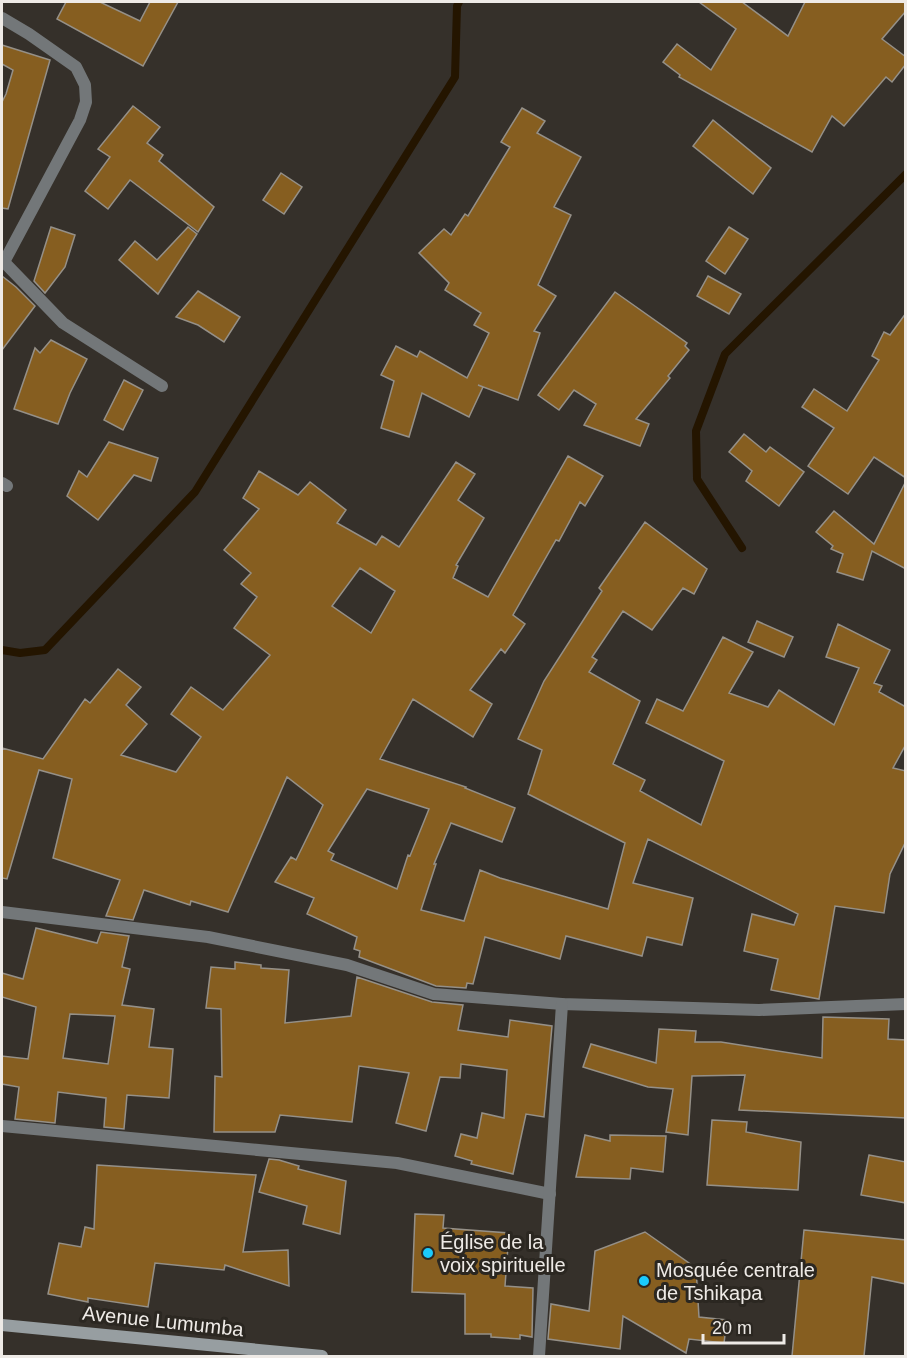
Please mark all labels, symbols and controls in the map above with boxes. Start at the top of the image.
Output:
place label: Église de la voix spirituelle [440,1231,566,1276]
marker: Église de la voix spirituelle [421,1246,435,1260]
place label: Mosquée centrale de Tshikapa [656,1259,815,1304]
marker: Mosquée centrale de Tshikapa [637,1274,651,1288]
street label: Avenue Lumumba [81,1302,246,1340]
scale bar [703,1307,784,1345]
text: 20 m [712,1318,752,1338]

